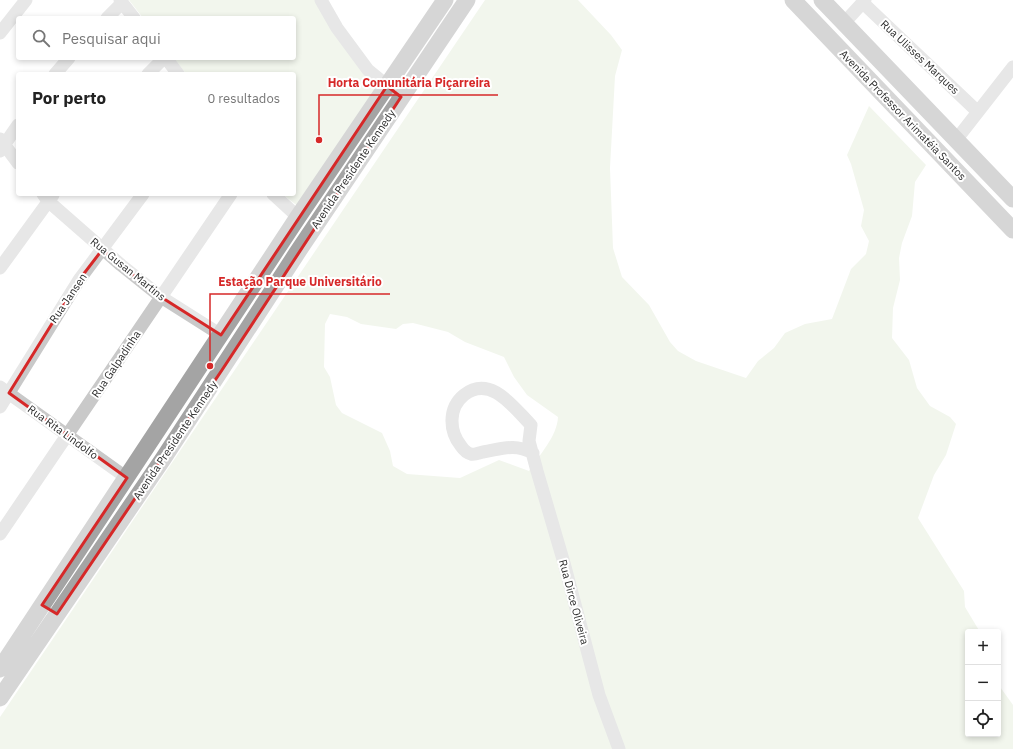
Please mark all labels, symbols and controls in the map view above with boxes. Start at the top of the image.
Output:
search box [16,16,296,60]
street label: Rua Ulisses Marques [878,17,962,97]
icon: search [30,27,52,49]
text: Pesquisar aqui [62,29,161,48]
street label: Avenida Professor Arimatéia Santos [837,47,969,183]
callout: Horta Comunitária Piçarreira [319,71,498,95]
text: Horta Comunitária Piçarreira [328,75,491,90]
text: Por perto [32,87,106,109]
text: 0 resultados [207,90,280,107]
street label: Avenida Presidente Kennedy [308,106,399,231]
street label: Rua Gusan Martins [88,234,168,304]
street label: Rua Jansen [46,270,90,326]
callout: Estação Parque Universitário [210,270,390,294]
text: Estação Parque Universitário [218,274,382,289]
street label: Rua Galpadinha [88,328,144,400]
street label: Avenida Presidente Kennedy [130,377,221,502]
street label: Rua Rita Lindolfo [25,402,101,462]
street label: Rua Dirce Oliveira [556,558,592,646]
map controls [965,629,1001,737]
button: + [965,629,1001,665]
button: − [965,665,1001,701]
button: locate [965,701,1001,737]

